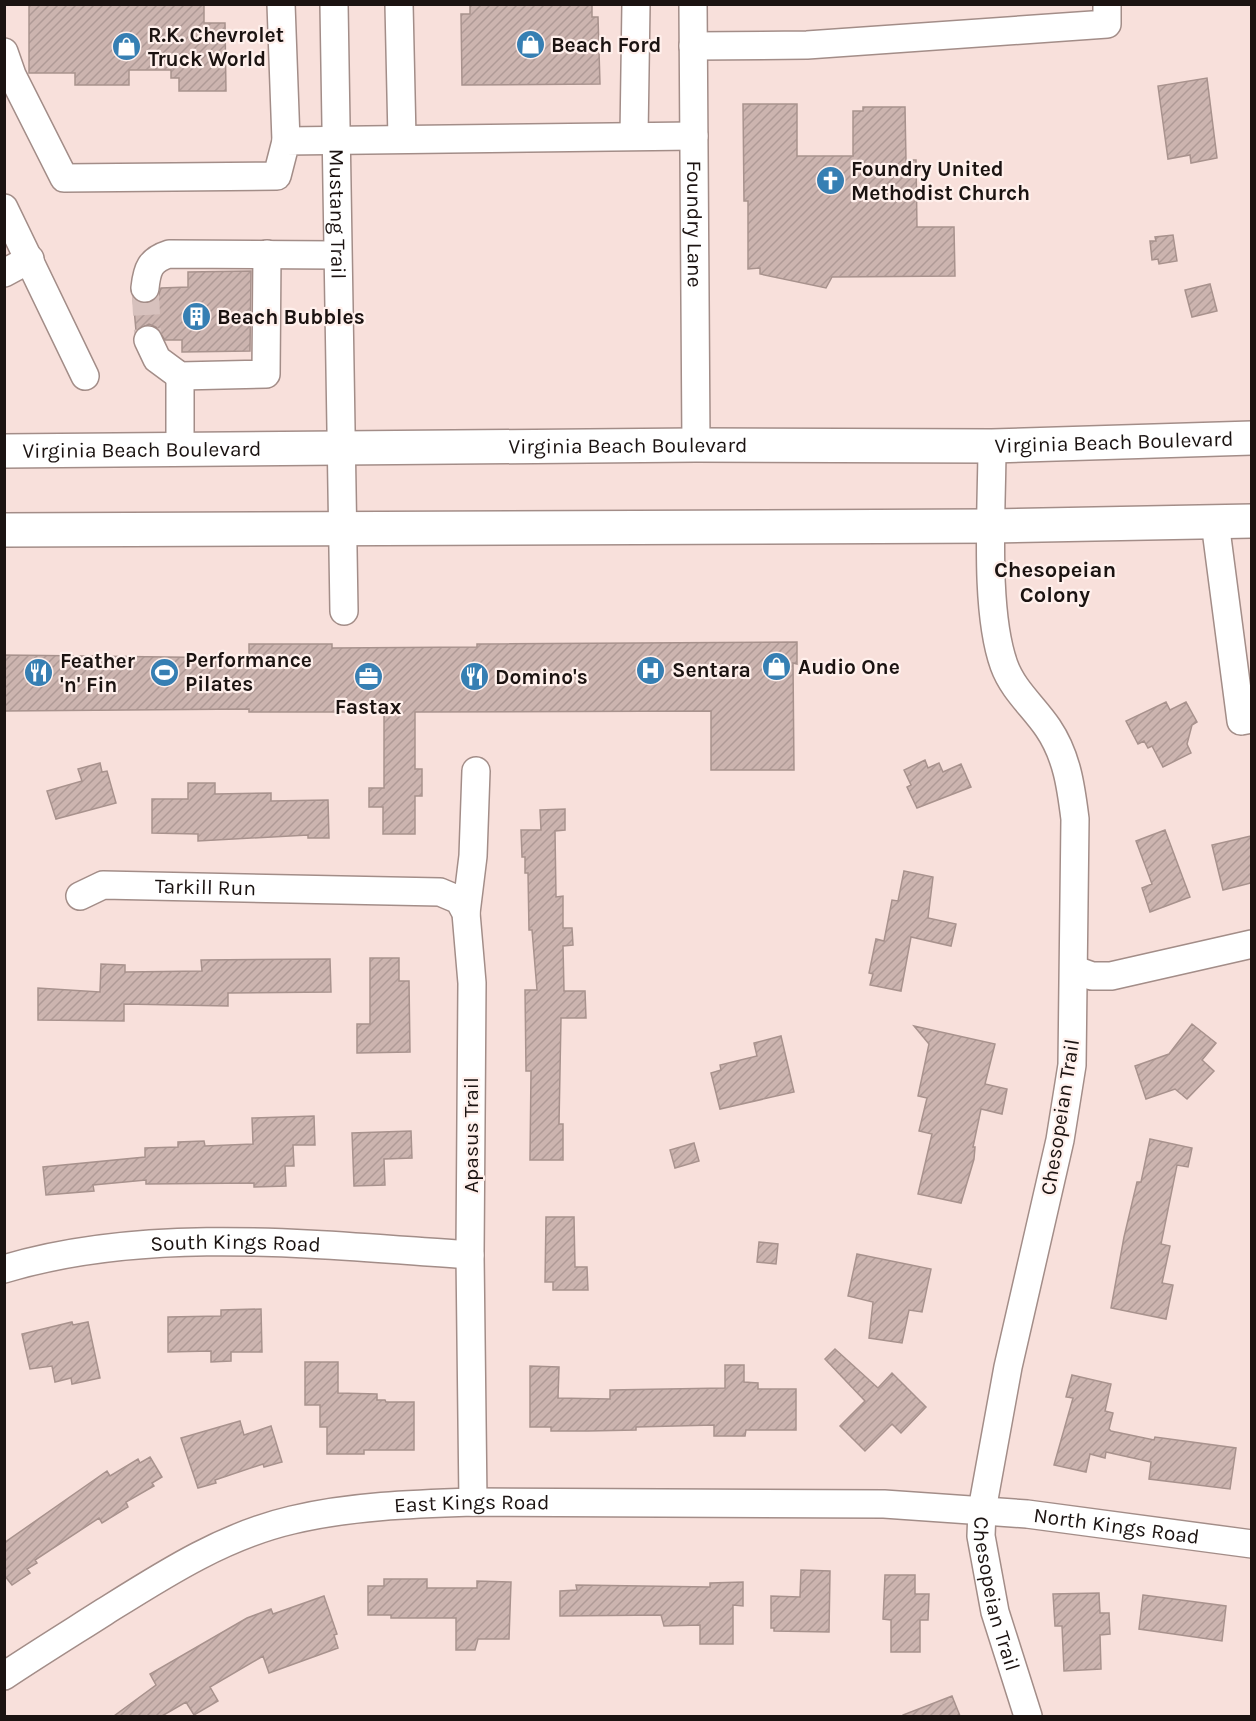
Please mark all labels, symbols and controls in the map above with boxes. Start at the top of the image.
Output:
place label: R.K. Chevrolet Truck World [148,23,284,71]
shop icon: Beach Ford [514,29,546,61]
shop icon: R.K. Chevrolet Truck World [111,31,143,63]
place label: Beach Ford [551,33,661,57]
street label: Mustang Trail [324,148,351,280]
place label: Foundry United Methodist Church [851,157,1030,205]
street label: Foundry Lane [682,160,707,288]
church icon: Foundry United Methodist Church [814,165,846,197]
building icon: Beach Bubbles [180,301,212,333]
place label: Beach Bubbles [217,305,365,329]
street label: Virginia Beach Boulevard [994,427,1234,458]
street label: Virginia Beach Boulevard [508,433,748,459]
street label: Virginia Beach Boulevard [22,437,262,463]
district label: Chesopeian Colony [994,557,1116,608]
place label: Performance Pilates [185,648,312,696]
place label: Feather 'n' Fin [60,649,136,697]
shop icon: Audio One [761,651,793,683]
hospital icon: Sentara [635,654,667,686]
place label: Audio One [798,655,900,679]
sports icon: Performance Pilates [148,656,180,688]
restaurant icon: Feather 'n' Fin [23,657,55,689]
place label: Sentara [672,658,751,682]
office icon: Fastax [352,660,384,692]
restaurant icon: Domino's [458,661,490,693]
place label: Domino's [495,665,588,689]
place label: Fastax [335,695,402,719]
street label: Tarkill Run [155,874,256,900]
street label: Chesopeian Trail [1036,1037,1084,1197]
street label: Apasus Trail [459,1077,483,1193]
street label: South Kings Road [150,1230,321,1257]
street label: East Kings Road [393,1490,549,1518]
street label: North Kings Road [1032,1503,1201,1549]
street label: Chesopeian Trail [969,1516,1025,1674]

